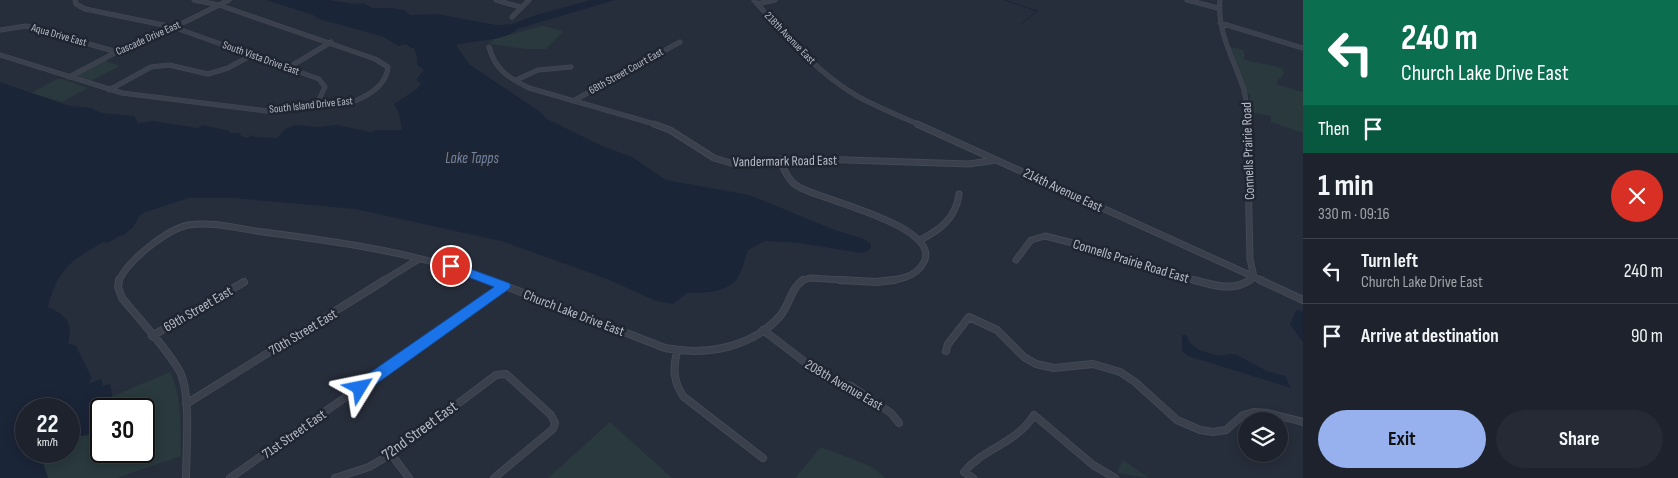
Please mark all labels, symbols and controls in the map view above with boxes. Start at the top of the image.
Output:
street label: 218th Avenue East [762,9,819,67]
text: 240 m [1401,17,1478,60]
street label: Cascade Drive East [114,18,183,58]
icon: left [1318,20,1383,85]
street label: Aqua Drive East [29,21,89,49]
street label: South Vista Drive East [221,38,302,78]
street label: 68th Street Court East [587,45,666,97]
text: Church Lake Drive East [1401,60,1569,87]
street label: South Island Drive East [269,94,354,116]
street label: Connells Prairie Road [1238,102,1258,200]
icon: arrive [1359,115,1387,143]
text: Then [1318,118,1349,141]
water label: Lake Tapps [445,149,499,168]
street label: Vandermark Road East [733,152,837,170]
street label: 214th Avenue East [1021,164,1105,216]
text: 1 min [1318,168,1374,204]
button: close [1611,170,1663,222]
text: 330 m · 09:16 [1318,205,1390,224]
street label: Connells Prairie Road East [1071,235,1191,287]
pin [430,245,472,287]
text: Turn left [1361,250,1418,273]
icon: arrive [437,252,465,280]
icon: left [1318,257,1346,285]
text: 240 m [1624,260,1663,283]
text: Church Lake Drive East [1361,273,1483,292]
street label: 69th Street East [160,282,236,336]
street label: Church Lake Drive East [521,286,627,340]
street label: 70th Street East [266,305,340,359]
icon: arrive [1318,322,1346,350]
text: Arrive at destination [1361,325,1499,348]
text: 90 m [1631,325,1663,348]
street label: 208th Avenue East [802,356,886,414]
position arrow [333,361,385,413]
street label: 72nd Street East [379,397,461,465]
speed limit sign: 30 [90,398,155,463]
street label: 71st Street East [259,406,329,462]
text: 22 [37,409,58,440]
button: Exit [1318,410,1486,468]
button: Share [1496,410,1663,468]
map controls [1238,412,1288,462]
button: layers [1238,412,1288,462]
text: km/h [37,435,58,450]

